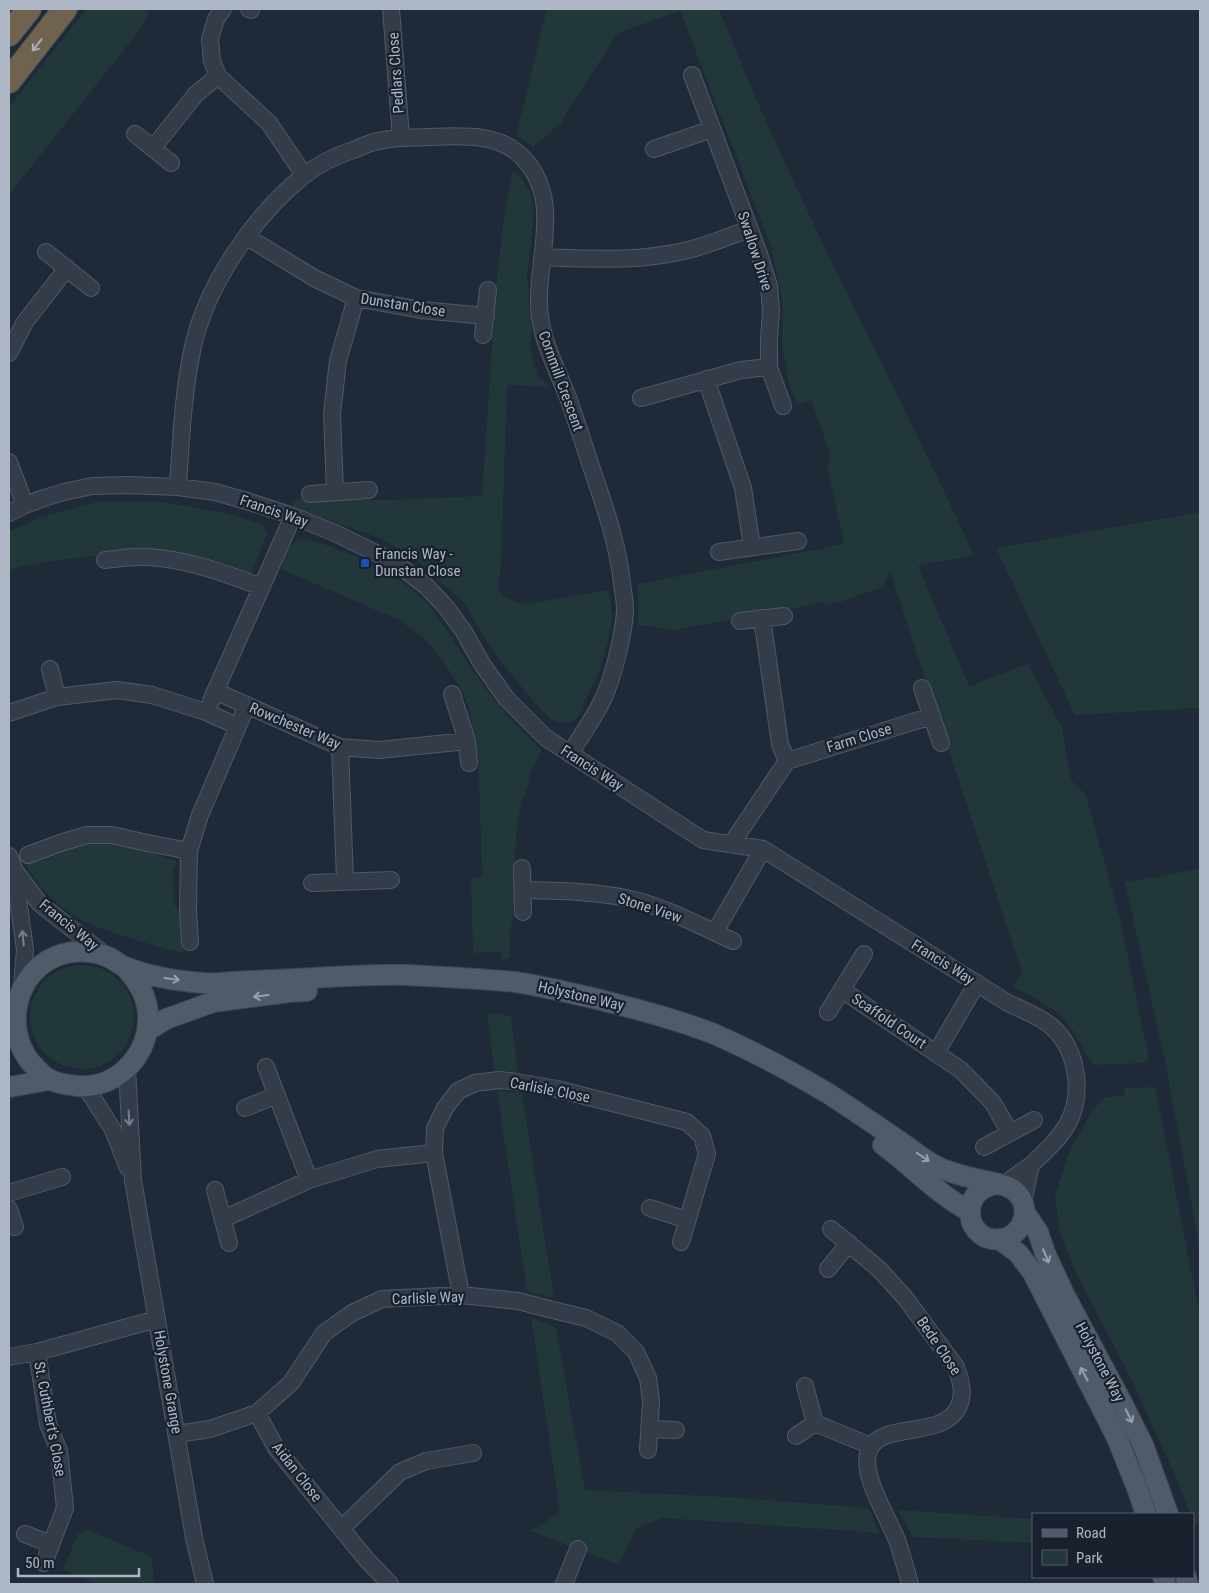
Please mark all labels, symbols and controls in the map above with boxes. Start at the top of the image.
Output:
street label: Pedlars Close [384,32,408,114]
one-way arrow [32,38,42,52]
street label: Swallow Drive [734,209,776,293]
street label: Dunstan Close [359,289,447,321]
street label: Cornmill Crescent [535,328,587,434]
street label: Francis Way [238,491,310,531]
place label: Francis Way - Dunstan Close [375,545,461,580]
marker: Francis Way - Dunstan Close [359,557,371,569]
street label: Rowchester Way [247,699,343,753]
street label: Farm Close [824,720,894,756]
street label: Francis Way [557,741,627,795]
street label: Stone View [616,889,684,927]
street label: Francis Way [36,896,102,954]
one-way arrow [18,930,28,946]
street label: Francis Way [908,936,978,988]
one-way arrow [164,974,180,984]
street label: Holystone Way [536,977,626,1015]
street label: Scaffold Court [848,990,930,1052]
one-way arrow [253,991,269,1001]
street label: Carlisle Close [508,1073,592,1107]
one-way arrow [125,1109,134,1125]
one-way arrow [916,1152,930,1162]
one-way arrow [1042,1248,1052,1263]
street label: Carlisle Way [391,1288,465,1308]
street label: Bede Close [913,1313,965,1379]
street label: Holystone Way [1072,1319,1128,1405]
street label: Holystone Grange [150,1329,186,1435]
street label: St. Cuthbert's Close [30,1360,70,1478]
one-way arrow [1078,1367,1088,1382]
one-way arrow [1124,1408,1134,1423]
street label: Aidan Close [268,1439,326,1505]
legend [1032,1513,1194,1578]
text: Road [1076,1524,1106,1542]
scale bar [18,1546,139,1578]
text: Park [1076,1549,1103,1567]
text: 50 m [25,1554,55,1572]

